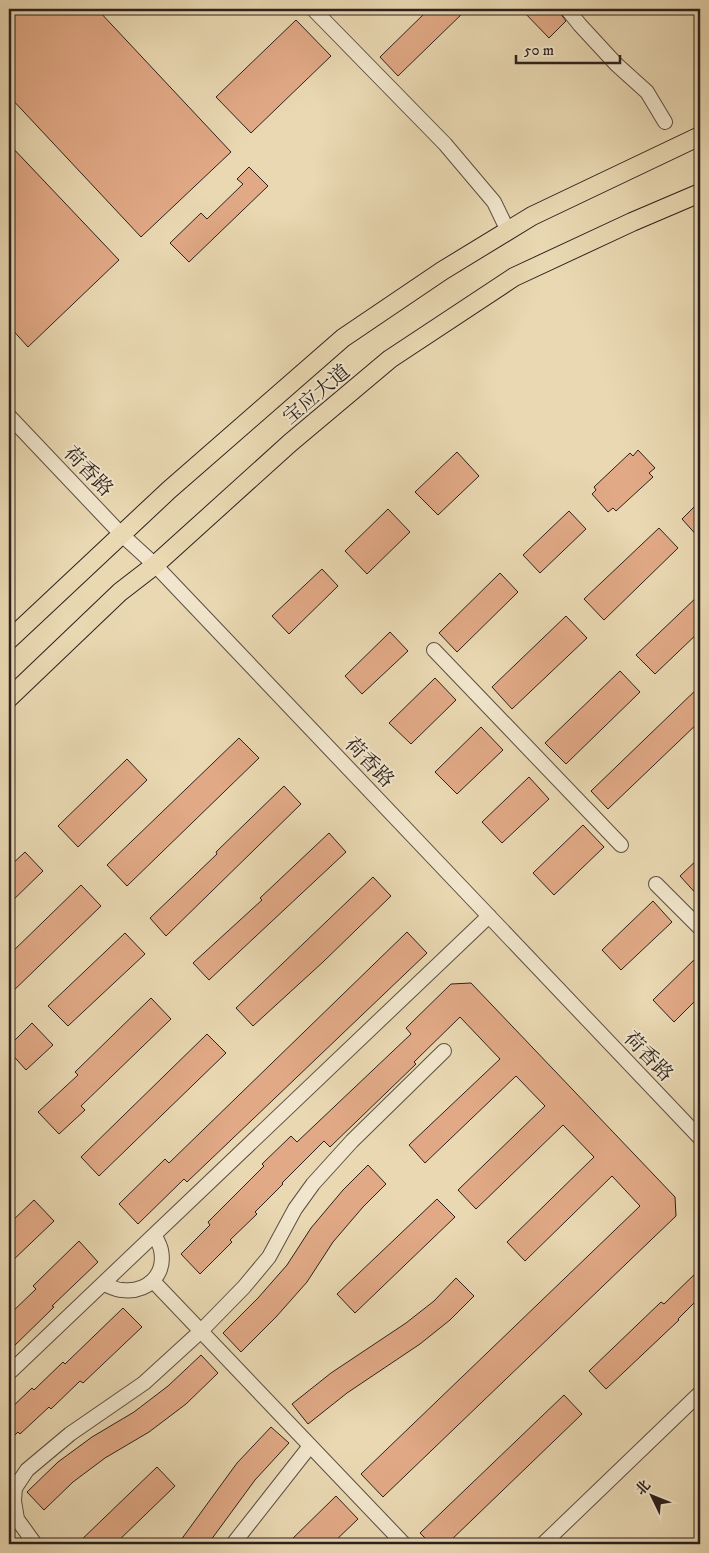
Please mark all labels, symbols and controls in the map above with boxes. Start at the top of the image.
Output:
scale bar [516,32,620,64]
text: 50 m [524,41,554,60]
street label: 宝应大道 [278,360,356,430]
street label: 荷香路 [58,442,118,502]
street label: 荷香路 [339,733,399,793]
street label: 荷香路 [618,1027,678,1087]
north arrow [626,1470,676,1520]
text: 北 [632,1477,655,1499]

